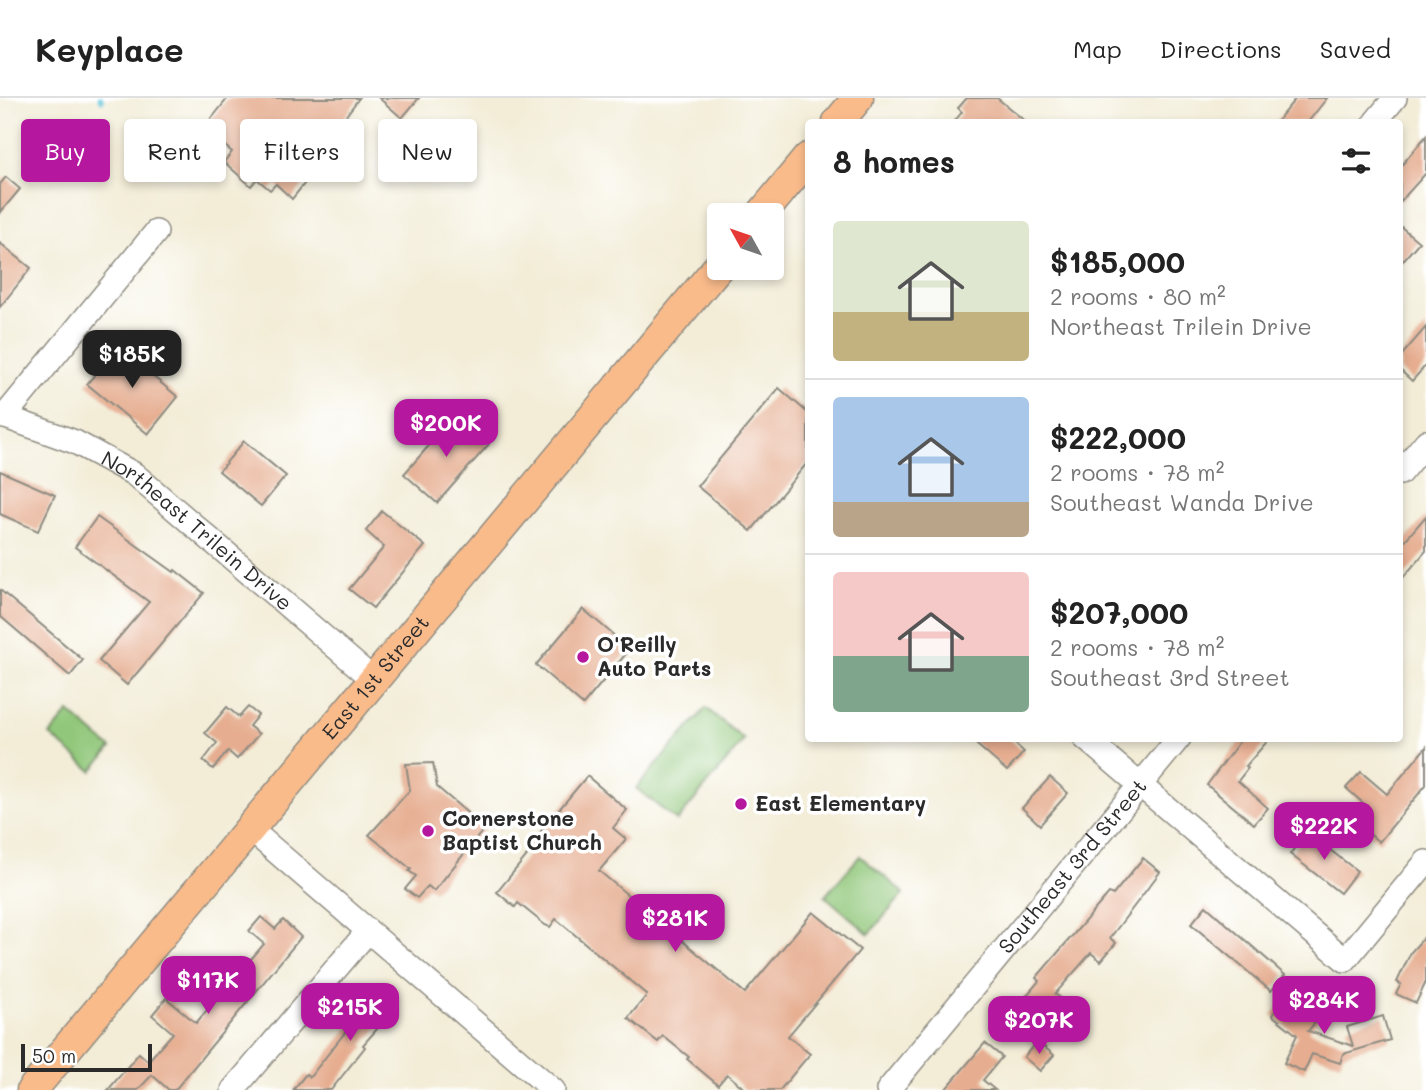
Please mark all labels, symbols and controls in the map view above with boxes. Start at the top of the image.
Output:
text: Keyplace [35,27,184,70]
text: Map [1073,33,1122,64]
text: Directions [1160,33,1282,64]
text: Saved [1320,33,1391,64]
chip: Buy [21,119,110,182]
chip: Rent [124,119,226,182]
chip: Filters [240,119,364,182]
chip: New [378,119,477,182]
text: 8 homes [833,141,955,181]
icon: filters [1337,142,1375,180]
north arrow [707,203,784,280]
map controls [707,203,784,280]
text: $185,000 [1050,241,1185,281]
icon: home [889,249,973,333]
text: 2 rooms · 80 m² [1050,281,1226,311]
text: Northeast Trilein Drive [1050,311,1312,341]
pin: $185K [83,330,181,390]
text: $185K [98,338,166,368]
pin: $200K [397,400,495,459]
text: $200K [410,407,482,437]
text: $222,000 [1050,417,1186,457]
icon: home [889,425,973,509]
street label: Northeast Trilein Drive [97,444,298,616]
text: 2 rooms · 78 m² [1050,457,1224,487]
text: Southeast Wanda Drive [1050,487,1314,517]
text: $207,000 [1050,592,1188,632]
icon: home [889,600,973,684]
street label: East 1st Street [315,609,434,744]
place label: O'Reilly Auto Parts [597,630,711,681]
text: 2 rooms · 78 m² [1050,632,1224,662]
marker: O'Reilly Auto Parts [575,649,591,665]
text: Southeast 3rd Street [1050,662,1290,692]
street label: Southeast 3rd Street [991,773,1152,959]
place label: East Elementary [755,789,926,817]
marker: East Elementary [733,796,749,812]
pin: $222K [1275,802,1373,862]
place label: Cornerstone Baptist Church [442,804,602,855]
text: $222K [1290,810,1358,840]
marker: Cornerstone Baptist Church [420,823,436,839]
pin: $281K [626,894,724,954]
text: $281K [642,902,708,932]
pin: $117K [159,956,257,1016]
text: $117K [177,964,239,994]
pin: $284K [1275,976,1373,1036]
pin: $215K [301,984,399,1043]
text: $284K [1288,984,1360,1014]
text: $215K [317,991,383,1021]
pin: $207K [990,996,1088,1056]
text: $207K [1004,1004,1074,1034]
scale bar [21,1041,152,1073]
text: 50 m [32,1043,76,1068]

